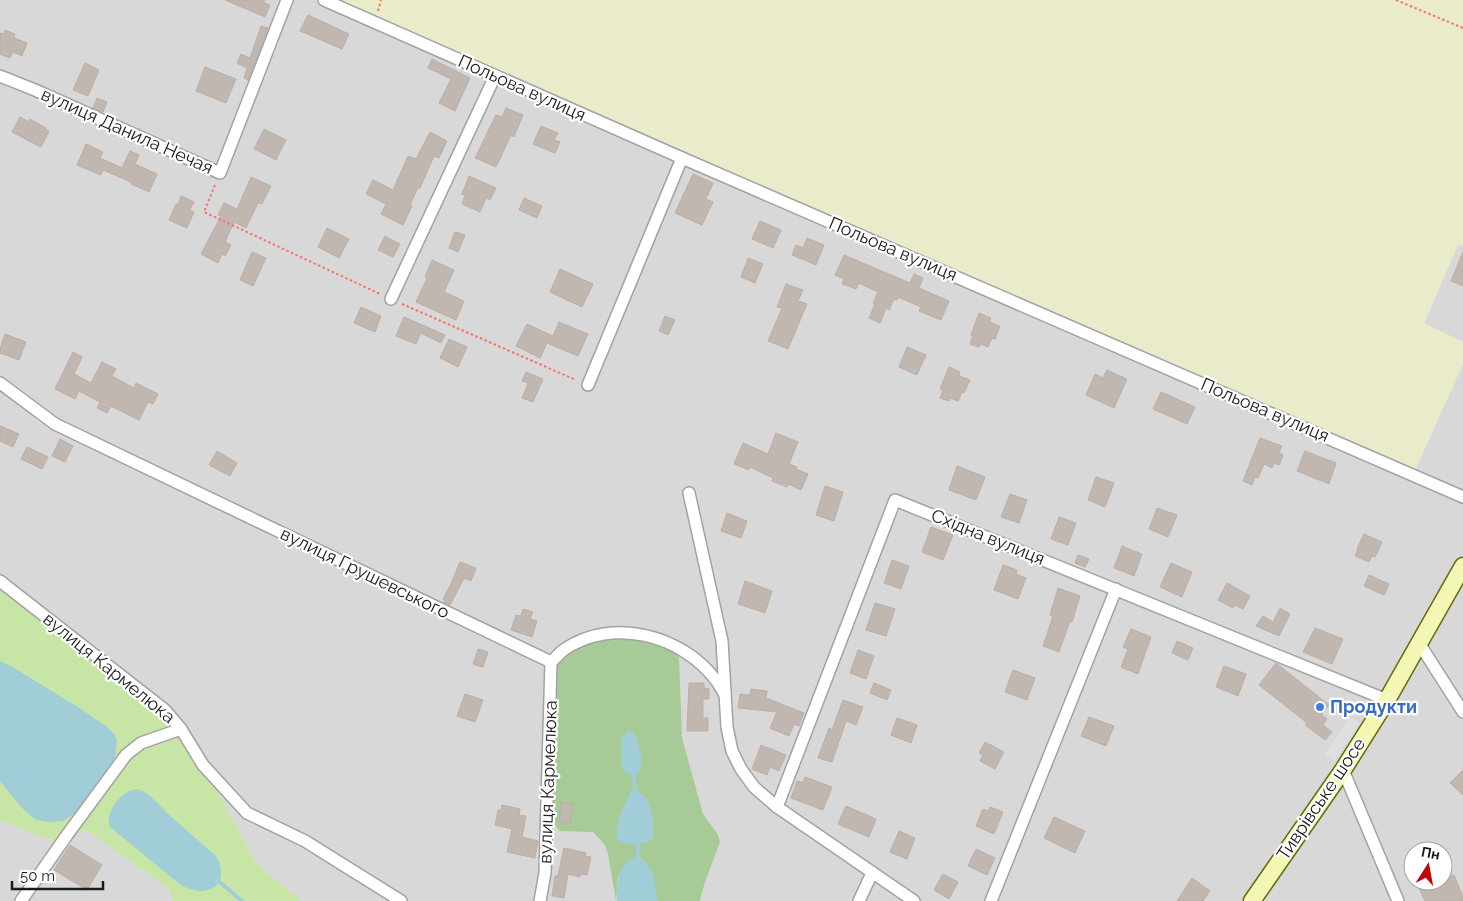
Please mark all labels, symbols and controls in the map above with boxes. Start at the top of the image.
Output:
street label: Польова вулиця [455,50,589,125]
street label: вулиця Данила Нечая [38,83,216,178]
street label: Польова вулиця [826,212,961,285]
street label: Польова вулиця [1198,373,1333,446]
street label: Східна вулиця [928,504,1048,569]
street label: вулиця Грушевського [277,522,453,623]
street label: вулиця Кармелюка [39,608,179,727]
place label: Продукти [1330,696,1417,717]
street label: вулиця Кармелюка [534,700,561,864]
marker: Продукти [1314,701,1326,713]
street label: Тиврівське шосе [1272,733,1369,864]
north arrow [1403,841,1453,891]
text: Пн [1420,844,1441,863]
scale bar [12,858,104,890]
text: 50 m [20,867,55,885]

